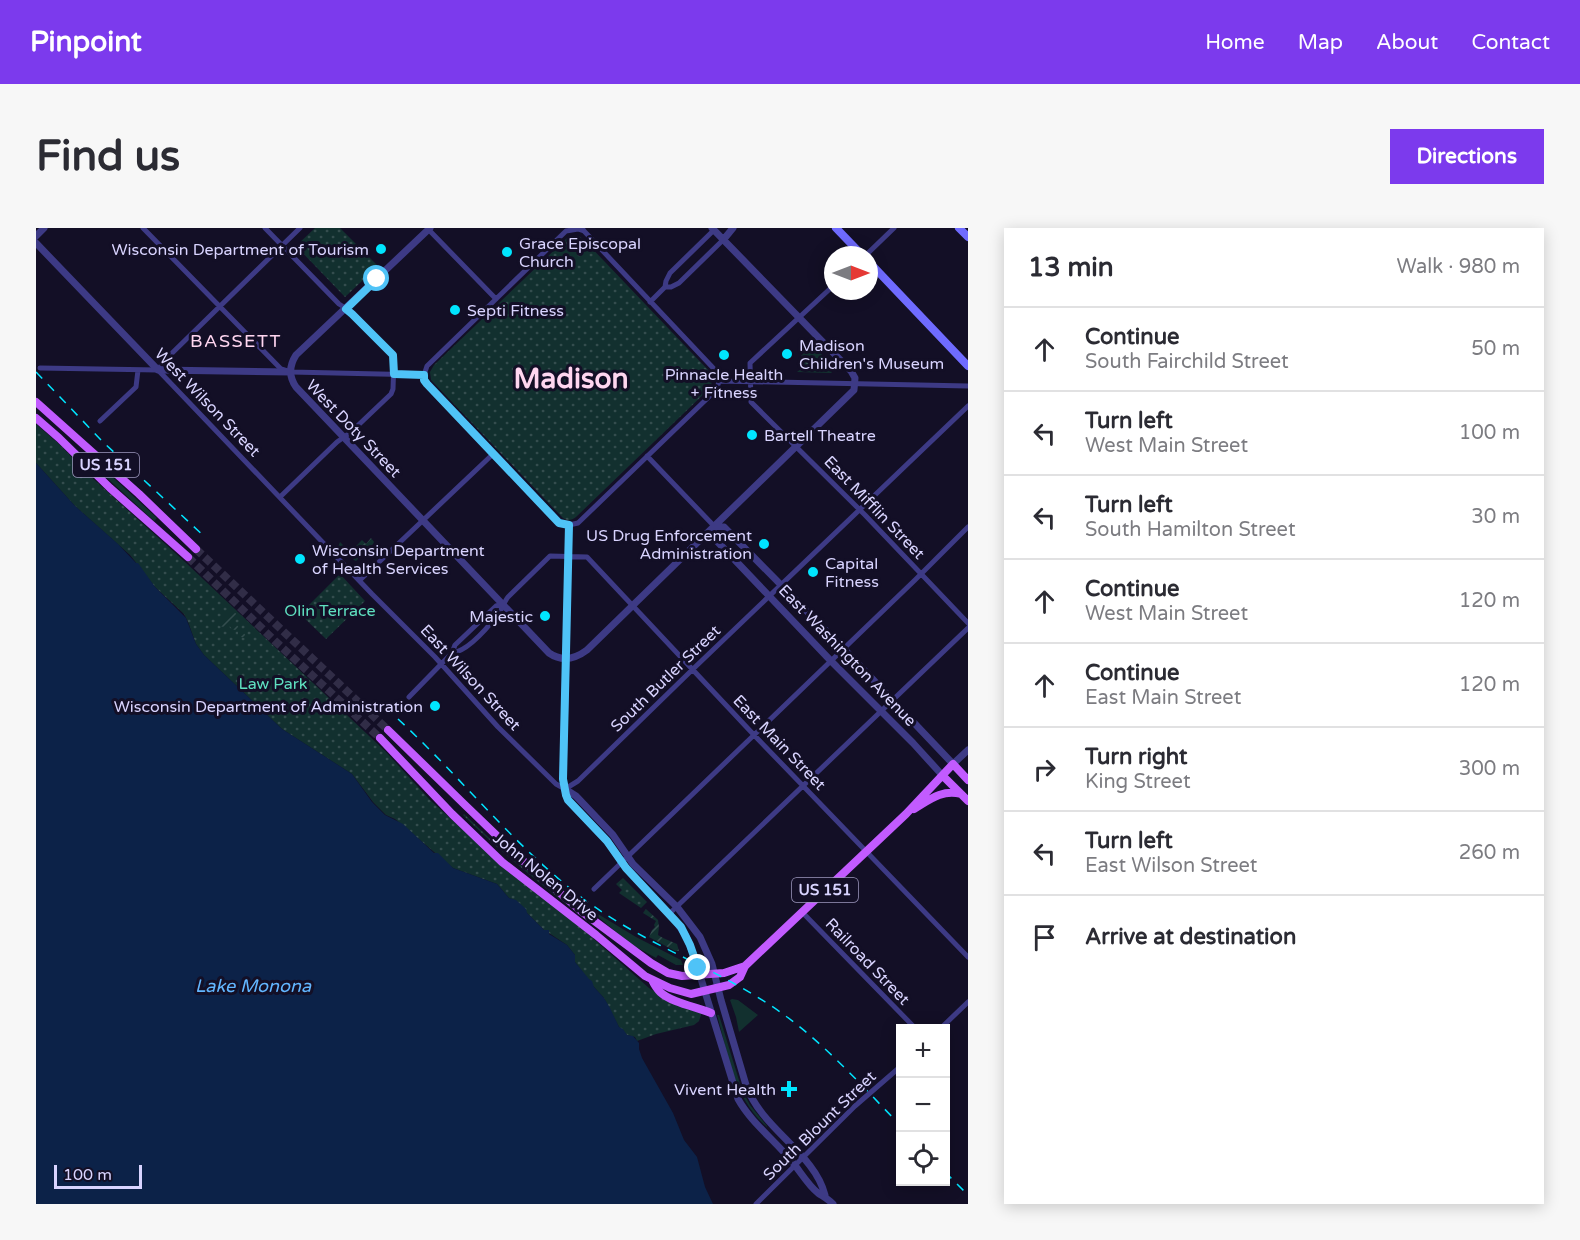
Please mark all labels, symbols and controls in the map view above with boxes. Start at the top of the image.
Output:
text: Pinpoint [30,25,142,59]
text: Home [1205,30,1265,55]
text: Map [1298,30,1343,55]
text: About [1376,30,1438,55]
text: Contact [1471,30,1550,55]
button: Directions [1390,129,1544,184]
text: Find us [36,131,180,182]
place label: Grace Episcopal Church [519,234,641,272]
place label: Wisconsin Department of Tourism [112,240,369,260]
marker: Wisconsin Department of Tourism [374,242,388,256]
marker: Grace Episcopal Church [500,245,514,259]
north arrow [824,246,878,300]
text: 13 min [1028,252,1114,283]
text: Walk · 980 m [1397,255,1520,279]
route start [363,265,389,291]
place label: Septi Fitness [467,301,564,321]
marker: Septi Fitness [448,303,462,317]
text: Continue [1085,324,1180,350]
district label: BASSETT [190,330,282,352]
icon: ahead [1028,333,1061,366]
place label: Madison Children's Museum [799,336,944,374]
text: 50 m [1471,337,1520,361]
street label: West Wilson Street [150,344,264,461]
marker: Madison Children's Museum [780,347,794,361]
marker: Pinnacle Health + Fitness [717,348,731,362]
text: South Fairchild Street [1085,350,1289,374]
district label: Madison [514,362,628,396]
place label: Pinnacle Health + Fitness [665,365,783,403]
street label: West Doty Street [302,376,405,482]
text: Turn left [1085,408,1173,434]
icon: left [1028,417,1061,450]
text: 100 m [1459,421,1520,445]
place label: Bartell Theatre [764,426,876,446]
marker: Bartell Theatre [745,428,759,442]
text: West Main Street [1085,434,1248,458]
street label: East Mifflin Street [820,452,929,564]
road number: US 151 [73,453,139,477]
text: Turn left [1085,492,1173,518]
icon: left [1028,501,1061,534]
text: 30 m [1471,505,1520,529]
text: South Hamilton Street [1085,518,1296,542]
place label: US Drug Enforcement Administration [586,526,752,564]
marker: US Drug Enforcement Administration [757,537,771,551]
place label: Wisconsin Department of Health Services [312,541,485,579]
marker: Wisconsin Department of Health Services [293,552,307,566]
place label: Capital Fitness [825,554,879,592]
marker: Capital Fitness [806,565,820,579]
text: Continue [1085,576,1180,602]
street label: East Washington Avenue [774,581,920,731]
icon: ahead [1028,585,1061,618]
text: 120 m [1459,589,1520,613]
park label: Olin Terrace [284,601,376,621]
text: West Main Street [1085,602,1248,626]
place label: Majestic [469,607,533,627]
marker: Majestic [538,609,552,623]
street label: East Wilson Street [416,620,525,735]
street label: South Butler Street [607,621,725,736]
text: Continue [1085,660,1180,686]
icon: ahead [1028,669,1061,702]
text: 120 m [1459,673,1520,697]
park label: Law Park [238,674,308,694]
text: East Main Street [1085,686,1241,710]
street label: East Main Street [729,691,830,795]
place label: Wisconsin Department of Administration [114,697,423,717]
marker: Wisconsin Department of Administration [428,699,442,713]
text: Turn right [1085,744,1187,770]
icon: right [1028,753,1061,786]
text: 300 m [1459,757,1520,781]
text: King Street [1085,770,1191,794]
street label: John Nolen Drive [489,828,602,925]
text: Turn left [1085,828,1173,854]
icon: left [1028,837,1061,870]
text: 260 m [1459,841,1520,865]
text: East Wilson Street [1085,854,1258,878]
road number: US 151 [792,878,858,902]
street label: Railroad Street [821,914,914,1009]
icon: arrive [1028,921,1061,954]
text: Arrive at destination [1085,924,1296,950]
route end [684,954,710,980]
water label: Lake Monona [195,975,312,997]
map controls [896,1024,950,1186]
button: + [896,1024,950,1078]
street label: South Blount Street [759,1067,880,1185]
button: − [896,1078,950,1132]
place label: Vivent Health [674,1080,776,1100]
marker: Vivent Health [780,1080,798,1098]
button: locate [896,1132,950,1186]
scale bar [54,1162,142,1190]
text: 100 m [63,1165,112,1185]

